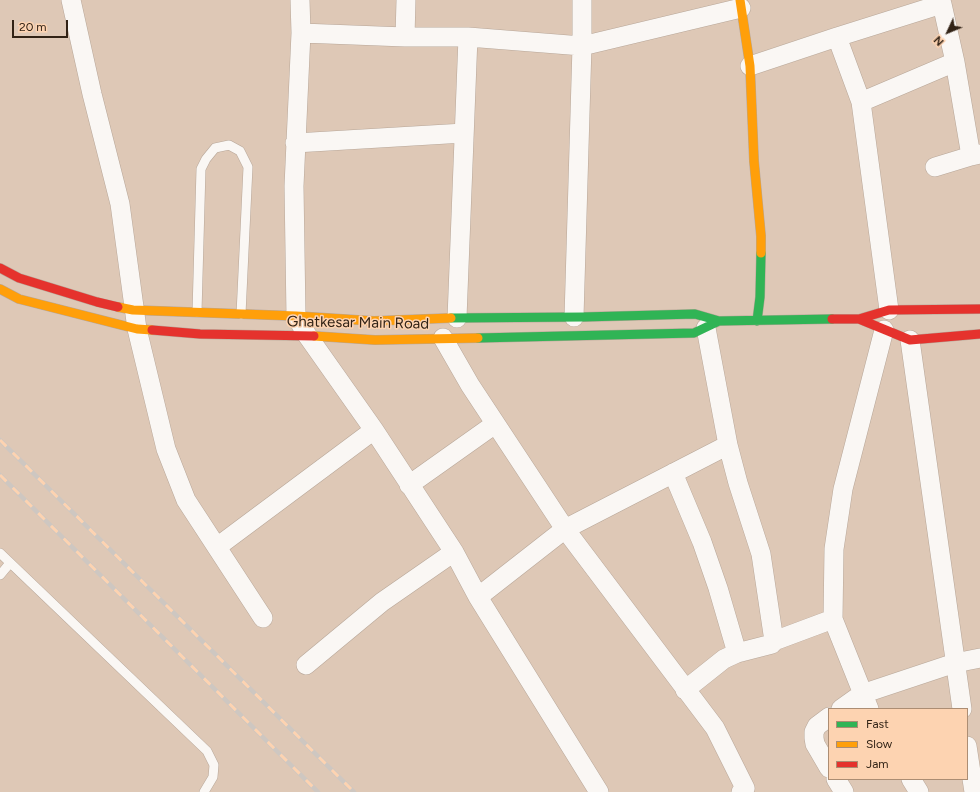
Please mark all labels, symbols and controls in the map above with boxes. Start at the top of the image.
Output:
scale bar [14,12,70,38]
north arrow [928,12,968,52]
text: 20 m [19,20,47,34]
text: N [931,33,947,48]
street label: Ghatkesar Main Road [287,313,429,333]
legend [828,708,968,780]
text: Fast [866,717,889,731]
text: Slow [866,737,892,751]
text: Jam [866,757,889,771]

